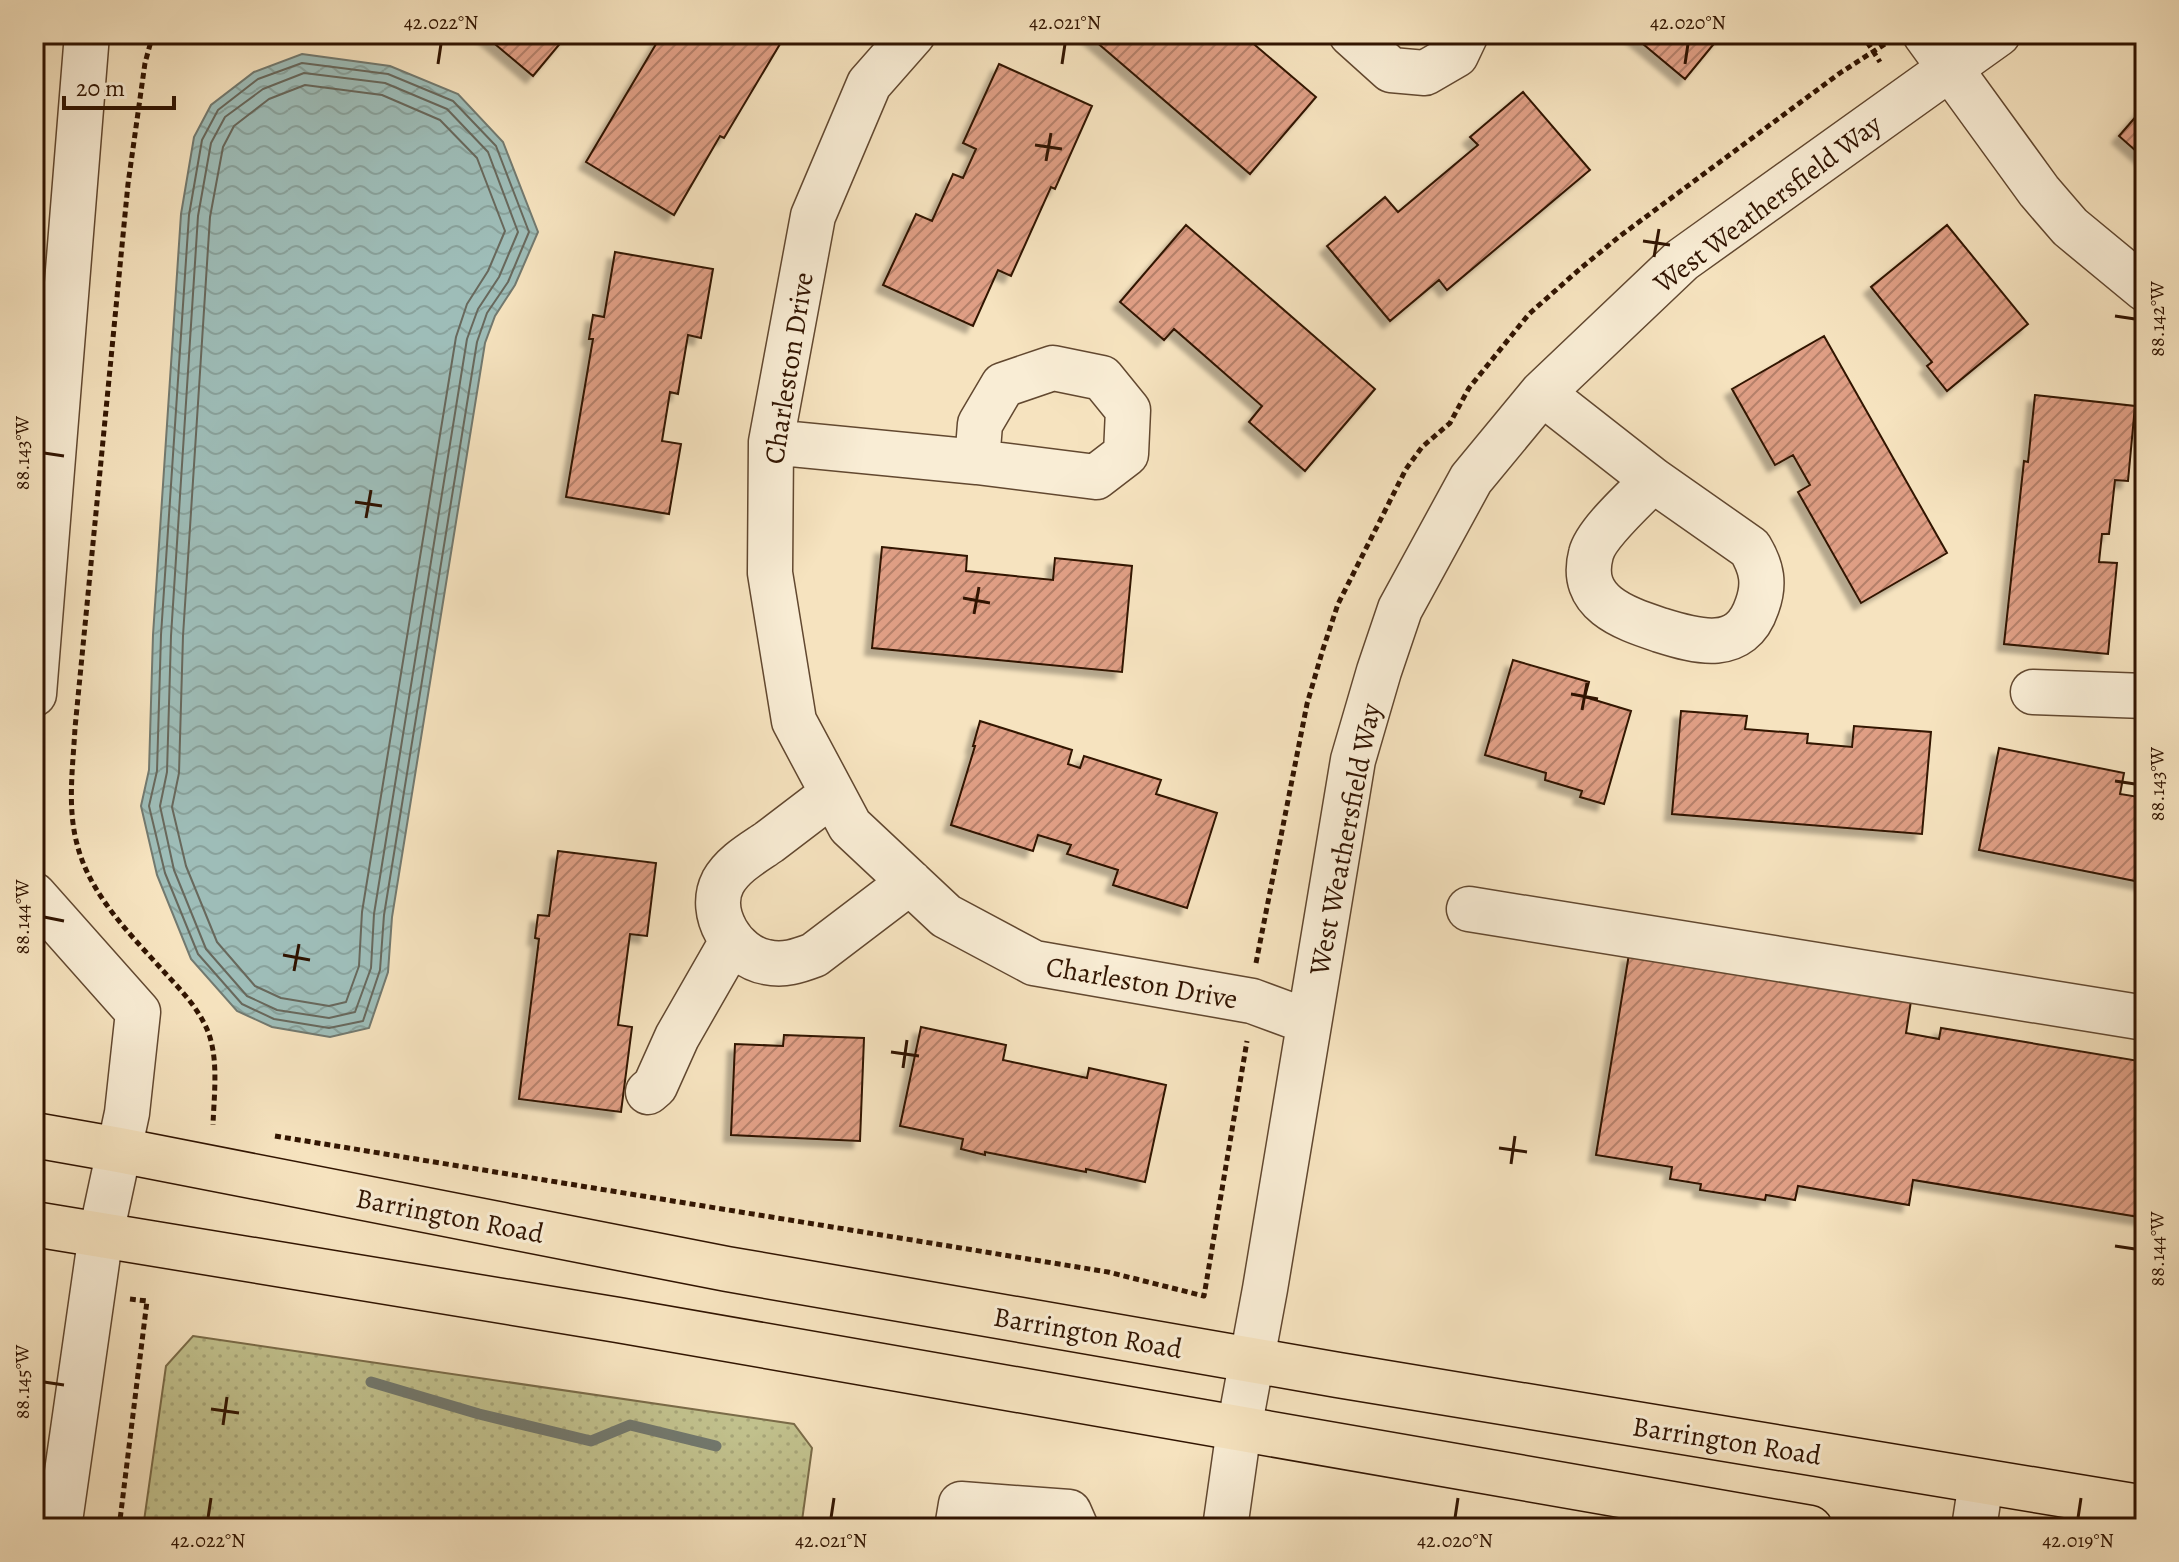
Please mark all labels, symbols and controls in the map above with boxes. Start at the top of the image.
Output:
text: 42.022°N [404,9,478,36]
text: 42.021°N [1029,9,1101,36]
text: 42.020°N [1650,9,1726,36]
scale bar [64,60,174,110]
text: 20 m [76,72,125,104]
street label: West Weathersfield Way [1645,105,1890,303]
street label: Charleston Drive [755,269,823,467]
text: 88.142°W [2144,281,2171,357]
text: 88.143°W [9,415,36,490]
street label: West Weathersfield Way [1300,700,1390,979]
text: 88.143°W [2144,746,2171,821]
text: 88.144°W [9,879,36,955]
street label: Charleston Drive [1043,947,1241,1019]
street label: Barrington Road [353,1179,548,1253]
text: 88.144°W [2144,1211,2171,1287]
street label: Barrington Road [991,1298,1186,1368]
text: 88.145°W [9,1344,36,1419]
street label: Barrington Road [1630,1407,1825,1475]
text: 42.022°N [171,1527,245,1554]
text: 42.021°N [795,1527,867,1554]
text: 42.020°N [1417,1527,1493,1554]
text: 42.019°N [2042,1527,2114,1554]

